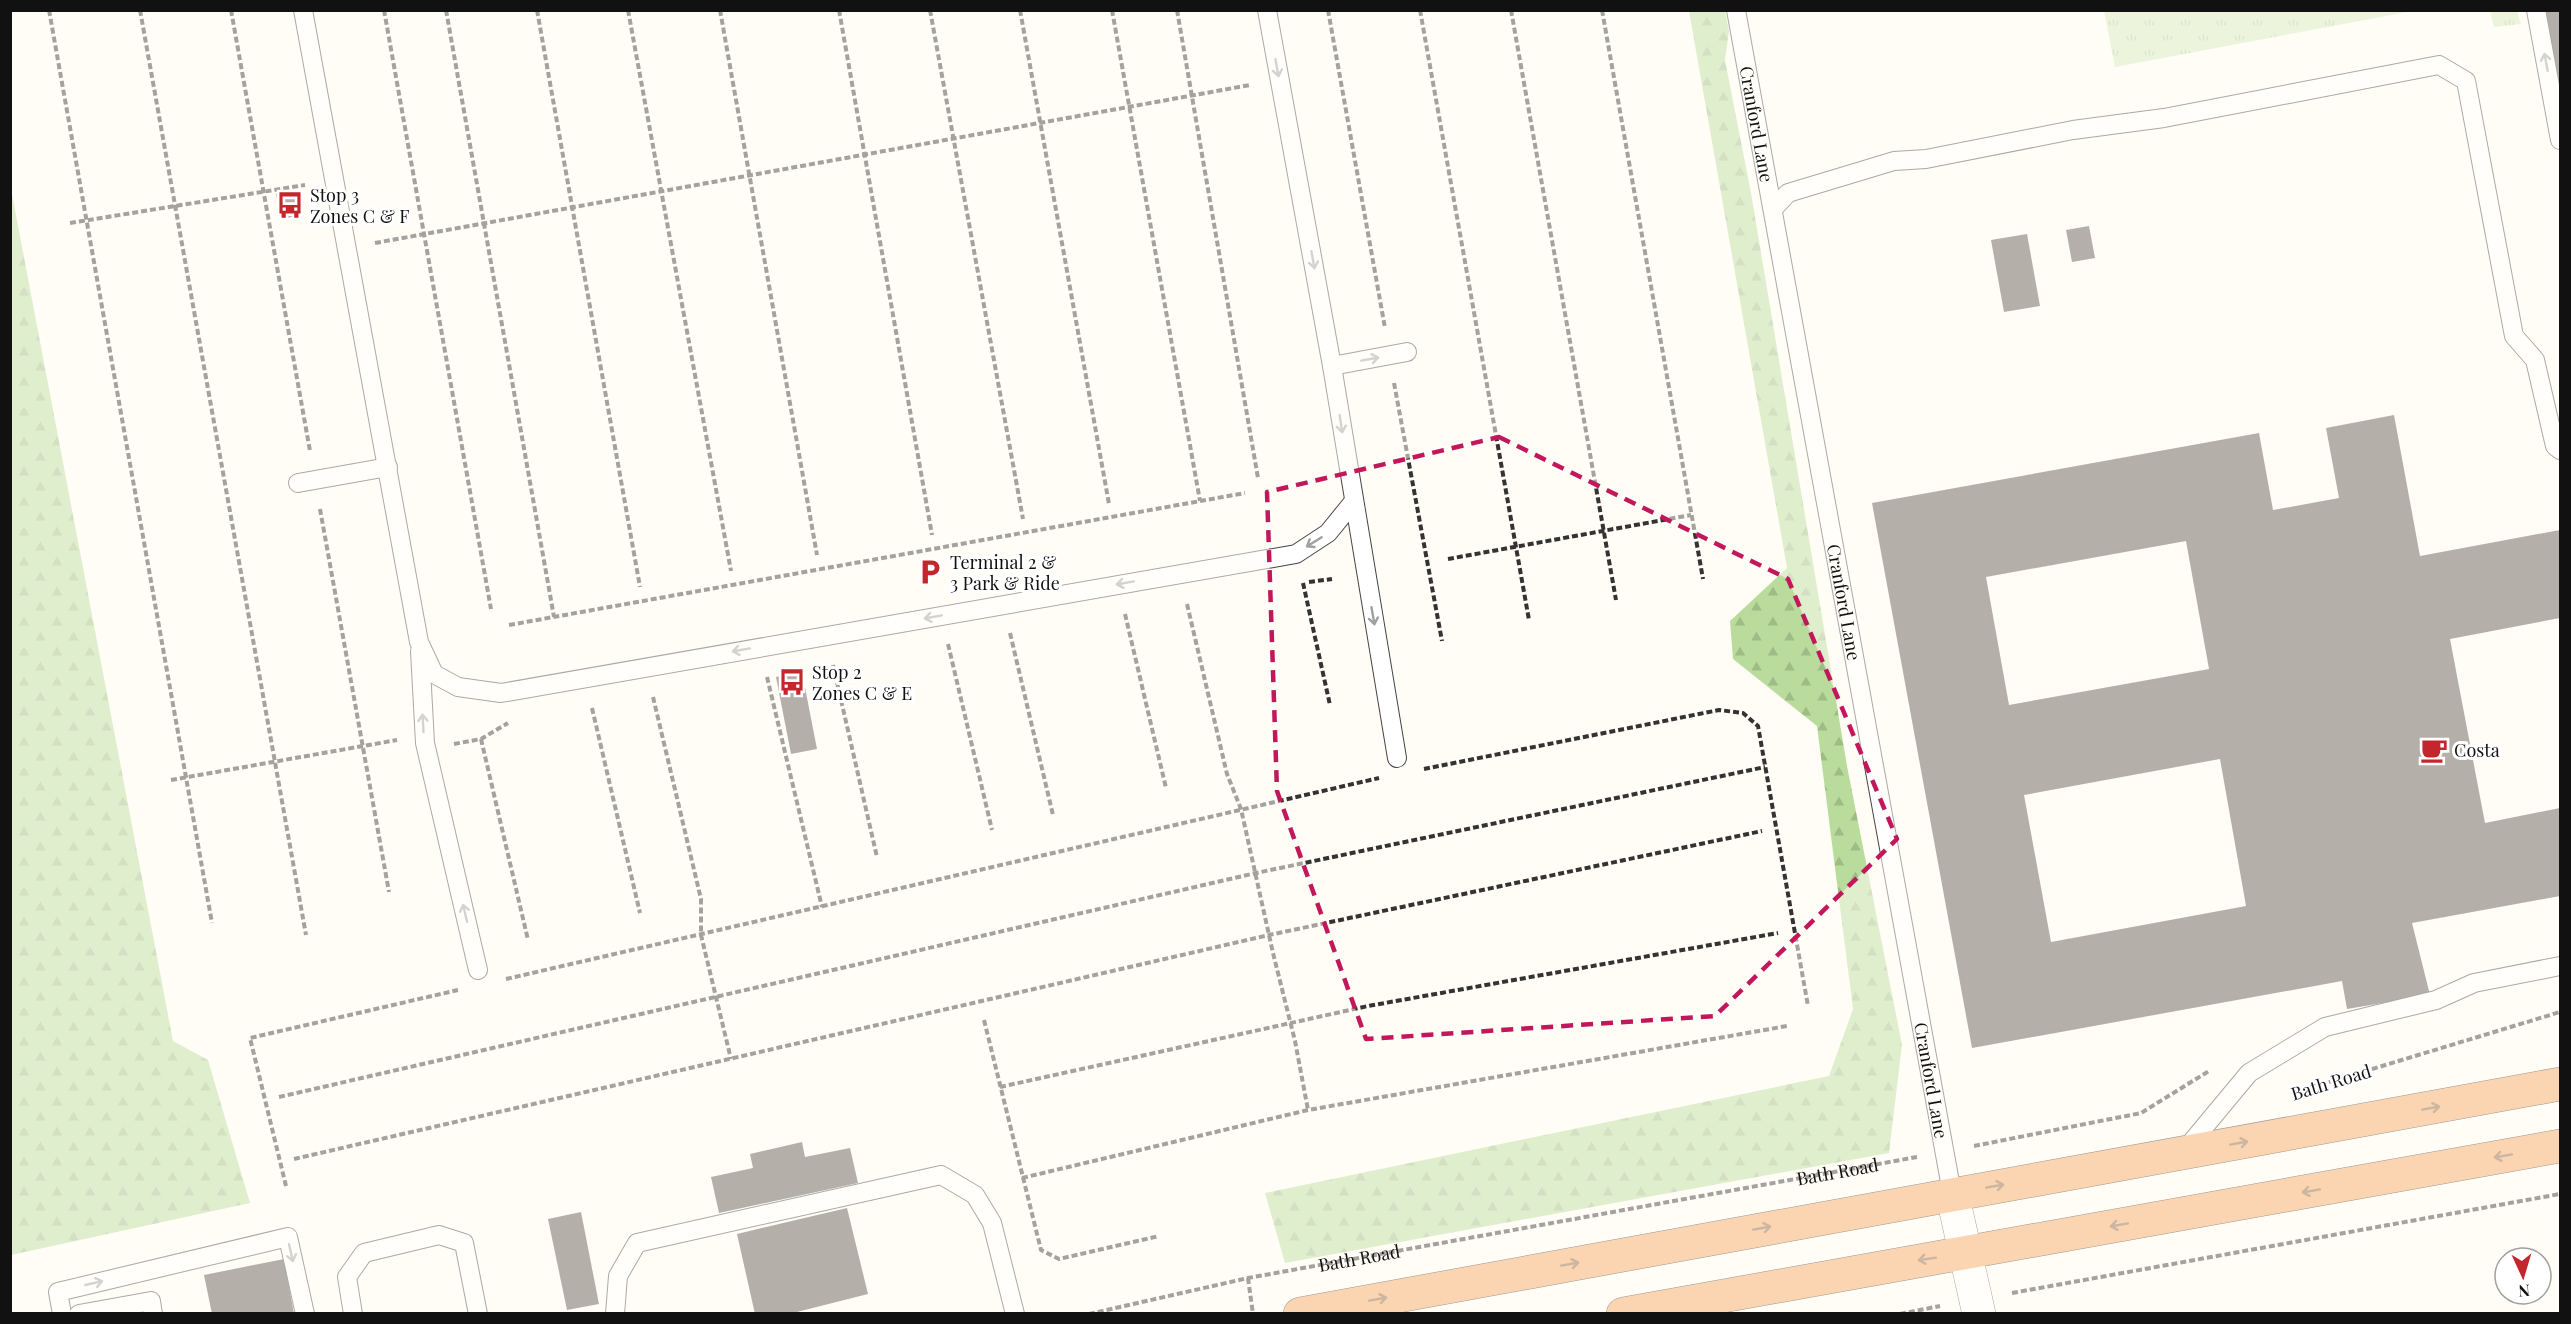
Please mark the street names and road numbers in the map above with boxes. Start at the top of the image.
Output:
street label: Cranford Lane [1734,64,1779,184]
street label: Cranford Lane [1822,542,1867,662]
street label: Cranford Lane [1909,1020,1954,1140]
street label: Bath Road [2288,1058,2374,1106]
street label: Bath Road [1795,1152,1881,1191]
street label: Bath Road [1316,1239,1402,1277]

